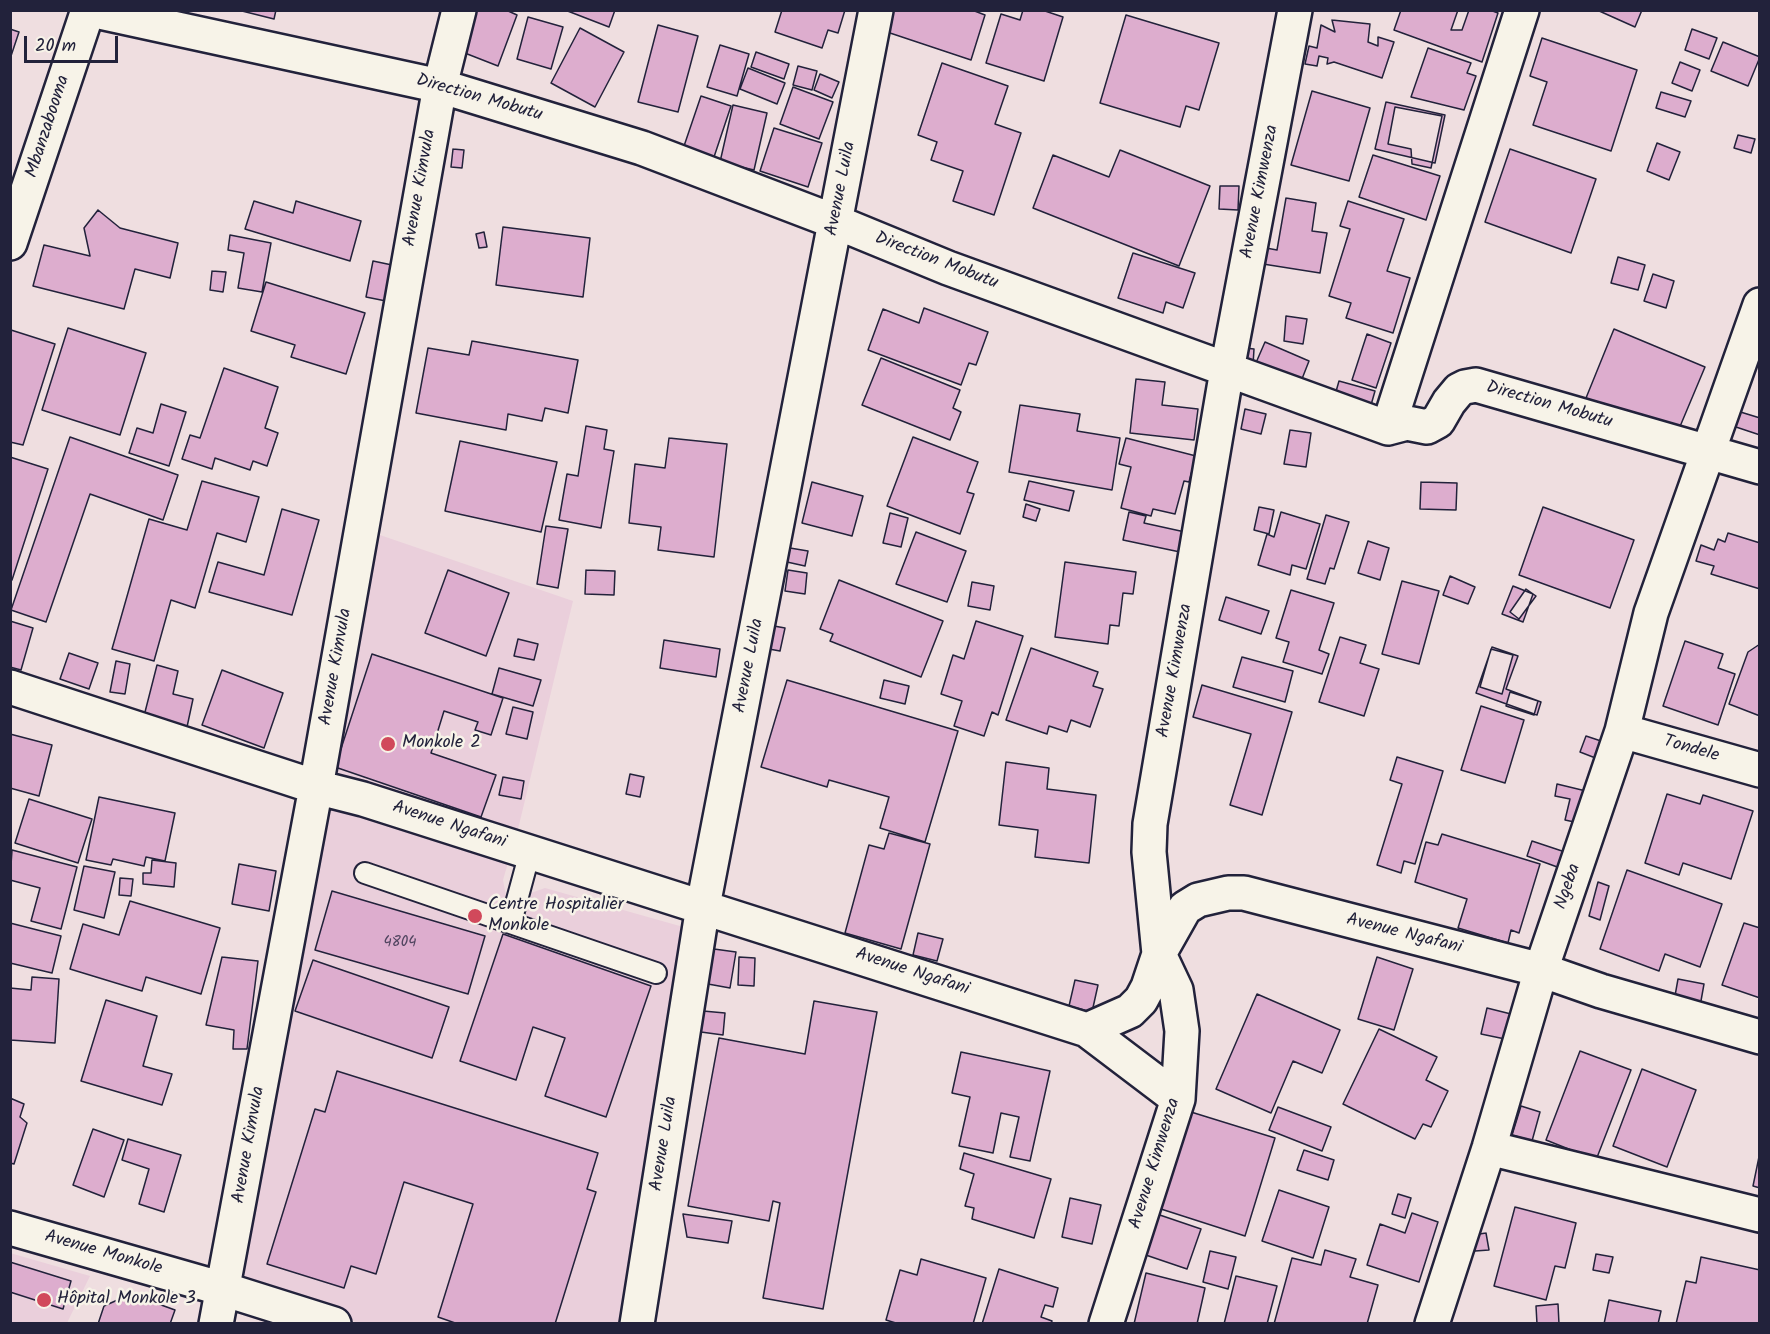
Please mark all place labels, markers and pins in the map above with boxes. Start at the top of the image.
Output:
place label: Monkole 2 [402,733,481,755]
marker: Monkole 2 [379,735,397,753]
place label: Centre Hospitalier Monkole [488,895,624,938]
marker: Centre Hospitalier Monkole [466,907,484,925]
place label: Hôpital Monkole 3 [57,1289,196,1311]
marker: Hôpital Monkole 3 [35,1291,53,1309]

